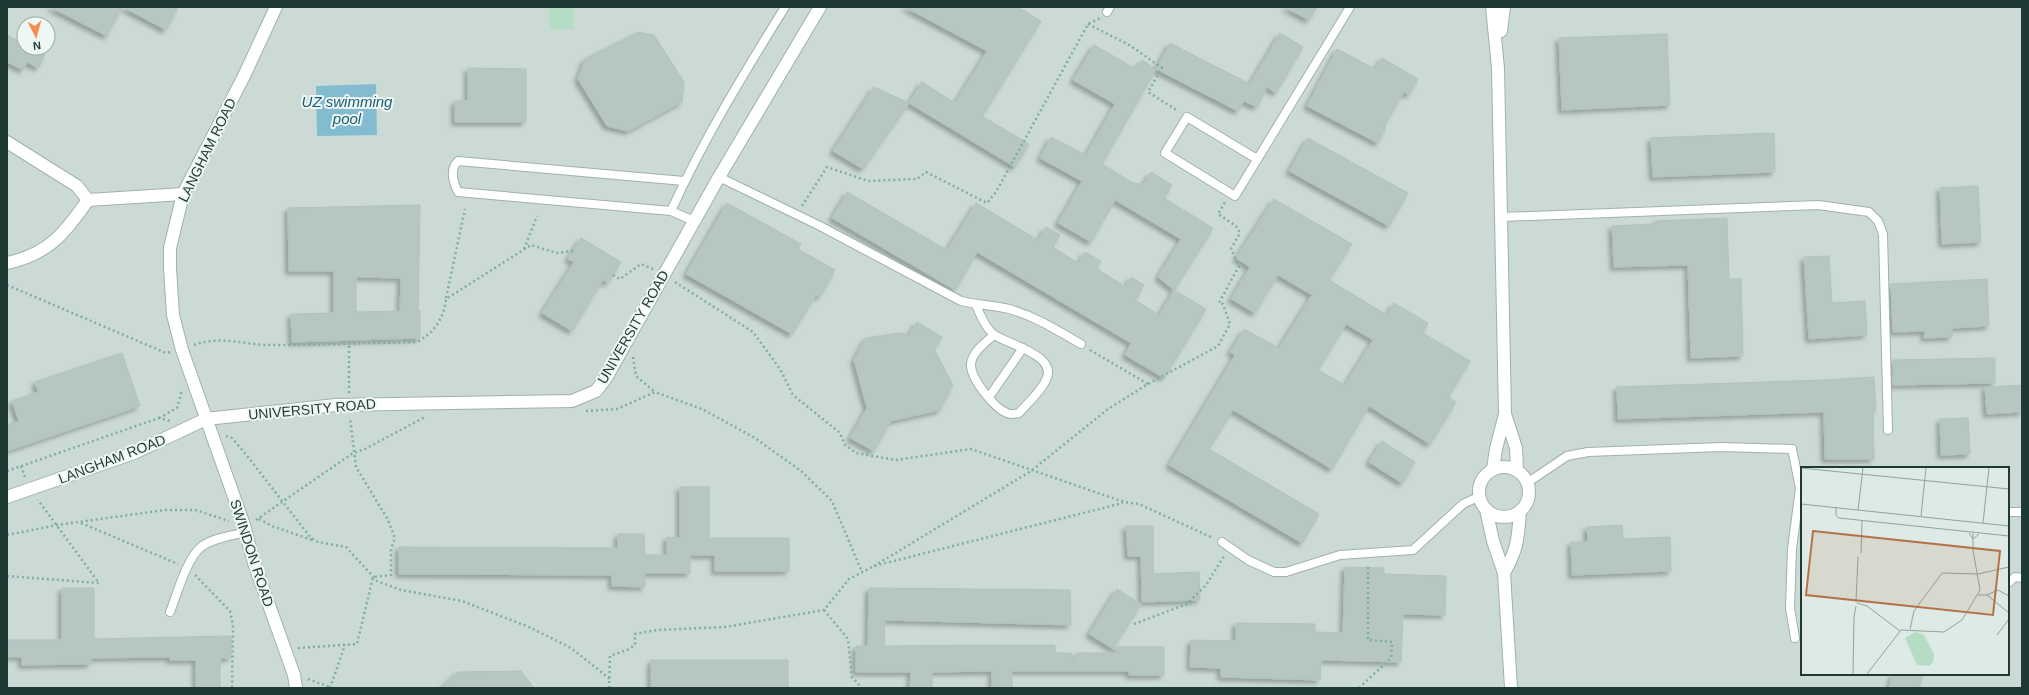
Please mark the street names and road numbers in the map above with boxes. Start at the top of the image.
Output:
street label: LANGHAM ROAD [175,95,239,205]
street label: UNIVERSITY ROAD [594,268,672,386]
street label: UNIVERSITY ROAD [247,395,377,423]
street label: LANGHAM ROAD [56,431,168,487]
street label: SWINDON ROAD [227,497,277,609]

